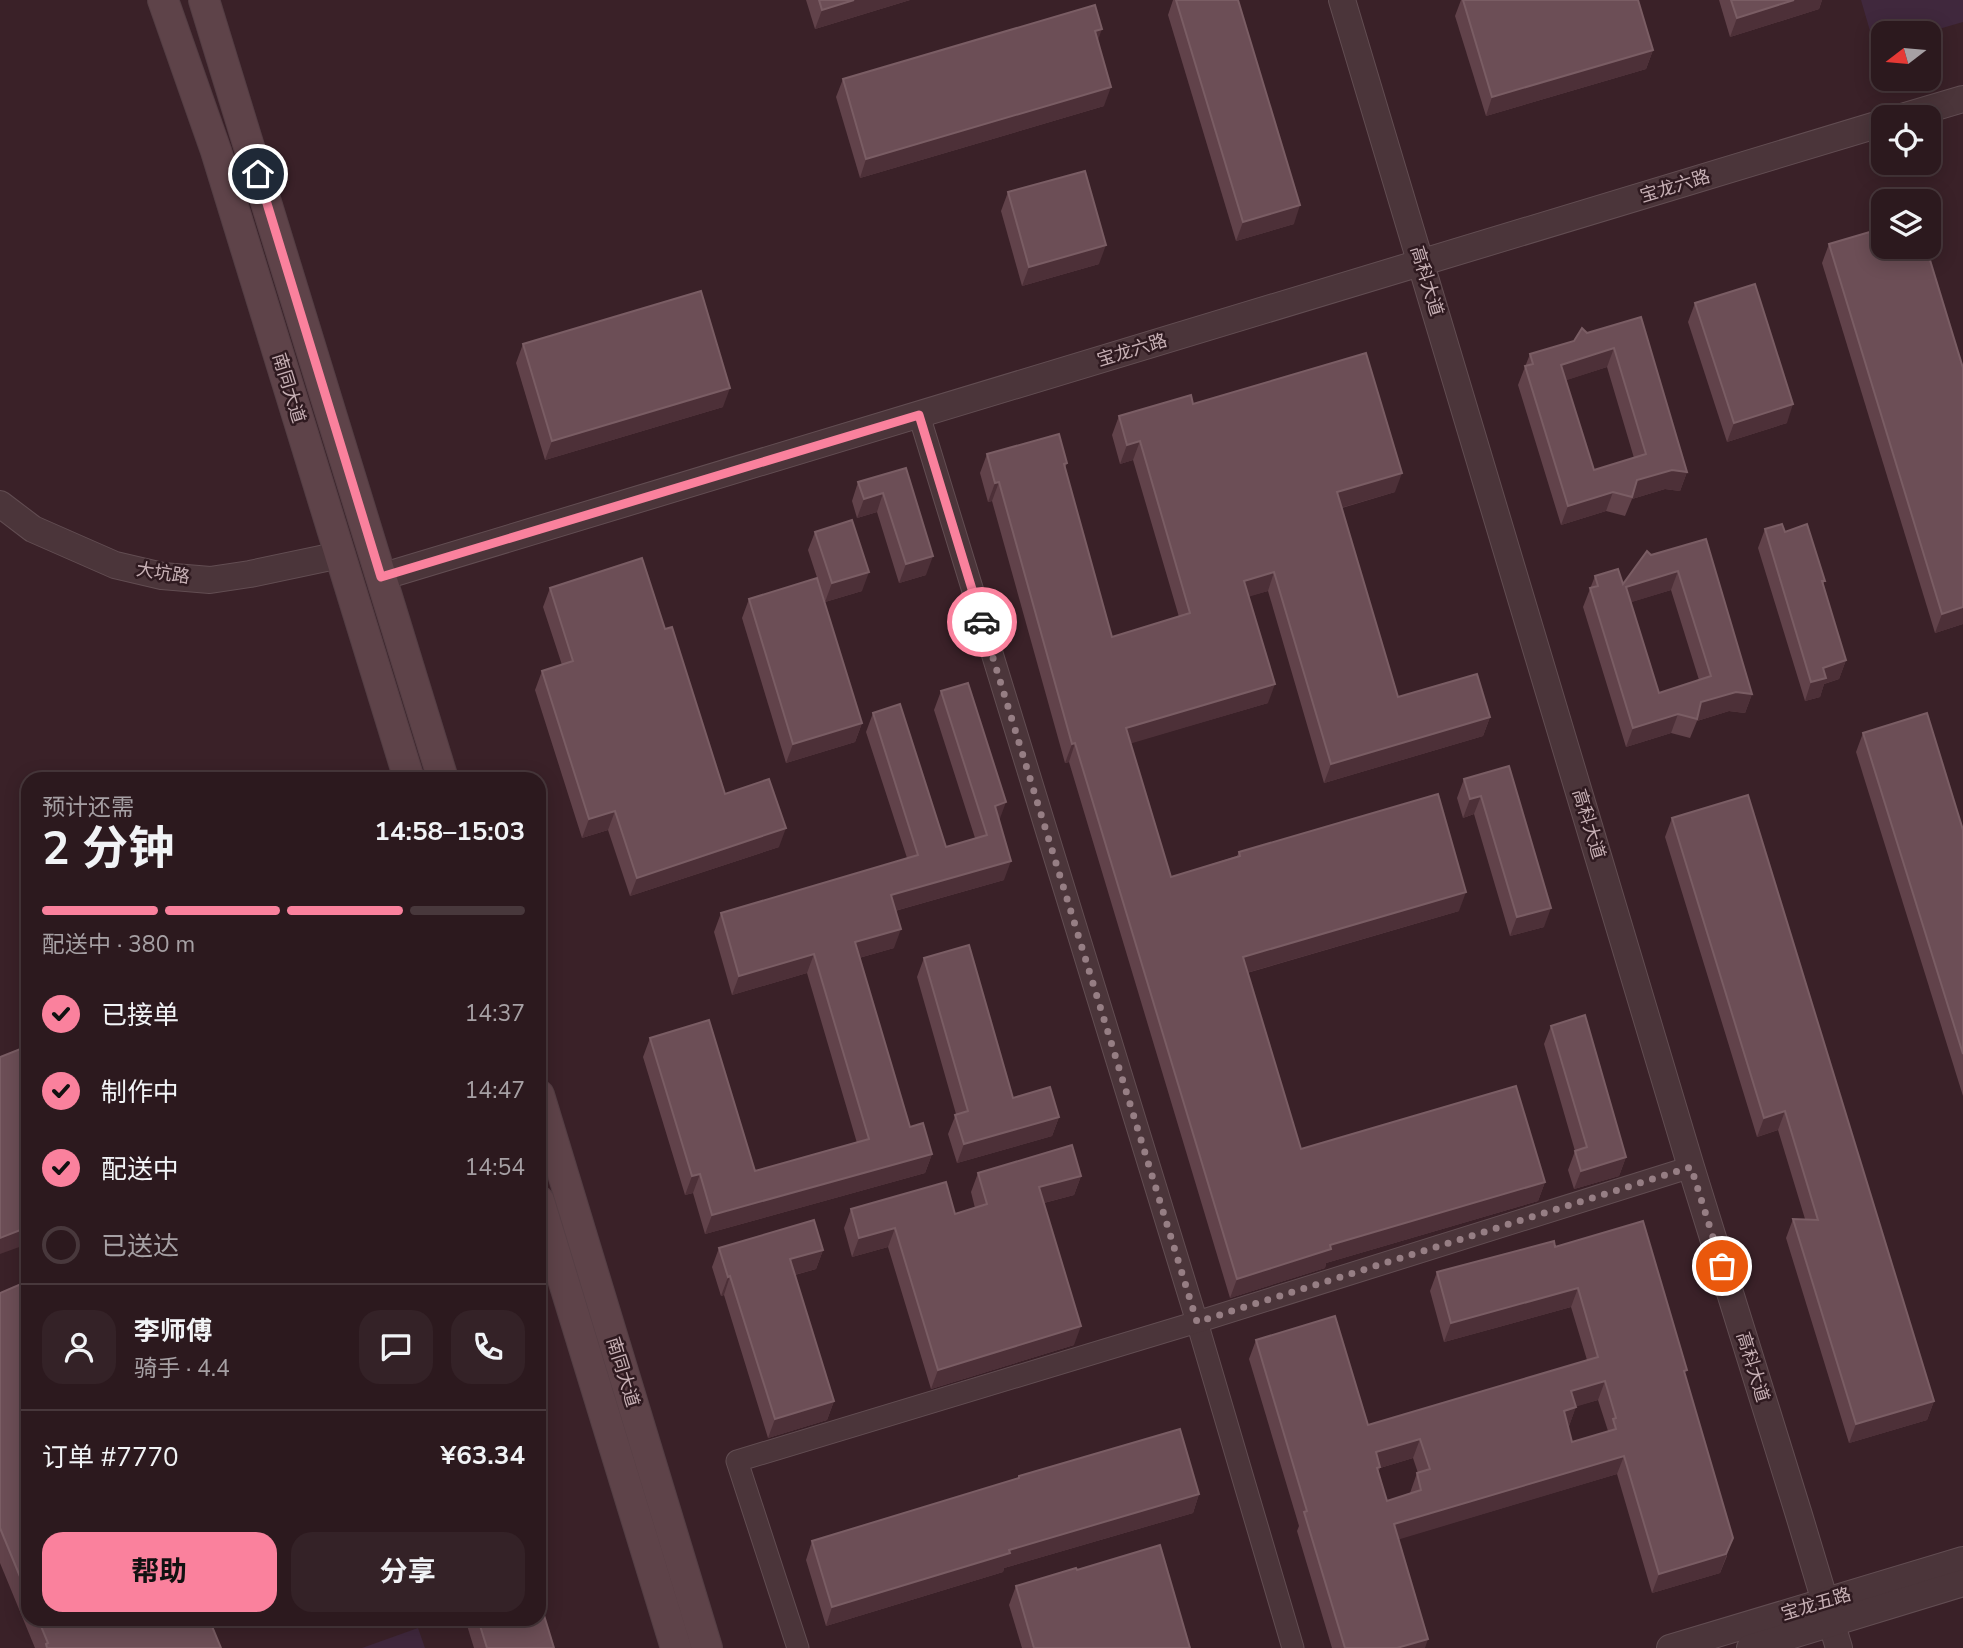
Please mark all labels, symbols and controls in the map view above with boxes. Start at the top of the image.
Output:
north arrow [1871,21,1941,91]
map controls [1871,21,1941,259]
button: locate [1871,105,1941,175]
pin [228,144,288,204]
icon: home [239,155,277,193]
street label: 宝龙六路 [1637,164,1713,208]
button: layers [1871,189,1941,259]
street label: 高科大道 [1405,243,1449,319]
street label: 宝龙六路 [1094,328,1170,372]
street label: 南同大道 [267,350,311,426]
street label: 大坑路 [134,557,192,589]
courier [947,587,1017,657]
icon: car [963,603,1001,641]
street label: 高科大道 [1567,786,1611,862]
text: 预计还需 [42,792,134,823]
text: 14:58–15:03 [374,814,525,849]
text: 2 分钟 [42,817,174,880]
text: 配送中 · 380 m [42,929,195,960]
icon: check [42,995,80,1033]
text: 已接单 [101,998,179,1033]
text: 14:37 [465,998,525,1029]
icon: check [42,1072,80,1110]
text: 制作中 [101,1075,179,1110]
text: 14:47 [465,1075,525,1106]
icon: check [42,1149,80,1187]
text: 配送中 [101,1152,179,1187]
text: 14:54 [465,1152,525,1183]
text: 已送达 [101,1229,179,1264]
pin [1692,1236,1752,1296]
icon: bag [1703,1247,1741,1285]
button: person [42,1310,116,1384]
button: chat [359,1310,433,1384]
button: phone [451,1310,525,1384]
text: 李师傅 [134,1314,212,1349]
street label: 高科大道 [1731,1329,1775,1405]
street label: 南同大道 [601,1334,645,1410]
text: 骑手 · 4.4 [134,1353,230,1384]
text: ¥63.34 [441,1438,525,1473]
text: 订单 #7770 [42,1440,179,1475]
button: 帮助 [42,1532,277,1612]
button: 分享 [291,1532,525,1612]
street label: 宝龙五路 [1778,1582,1854,1626]

